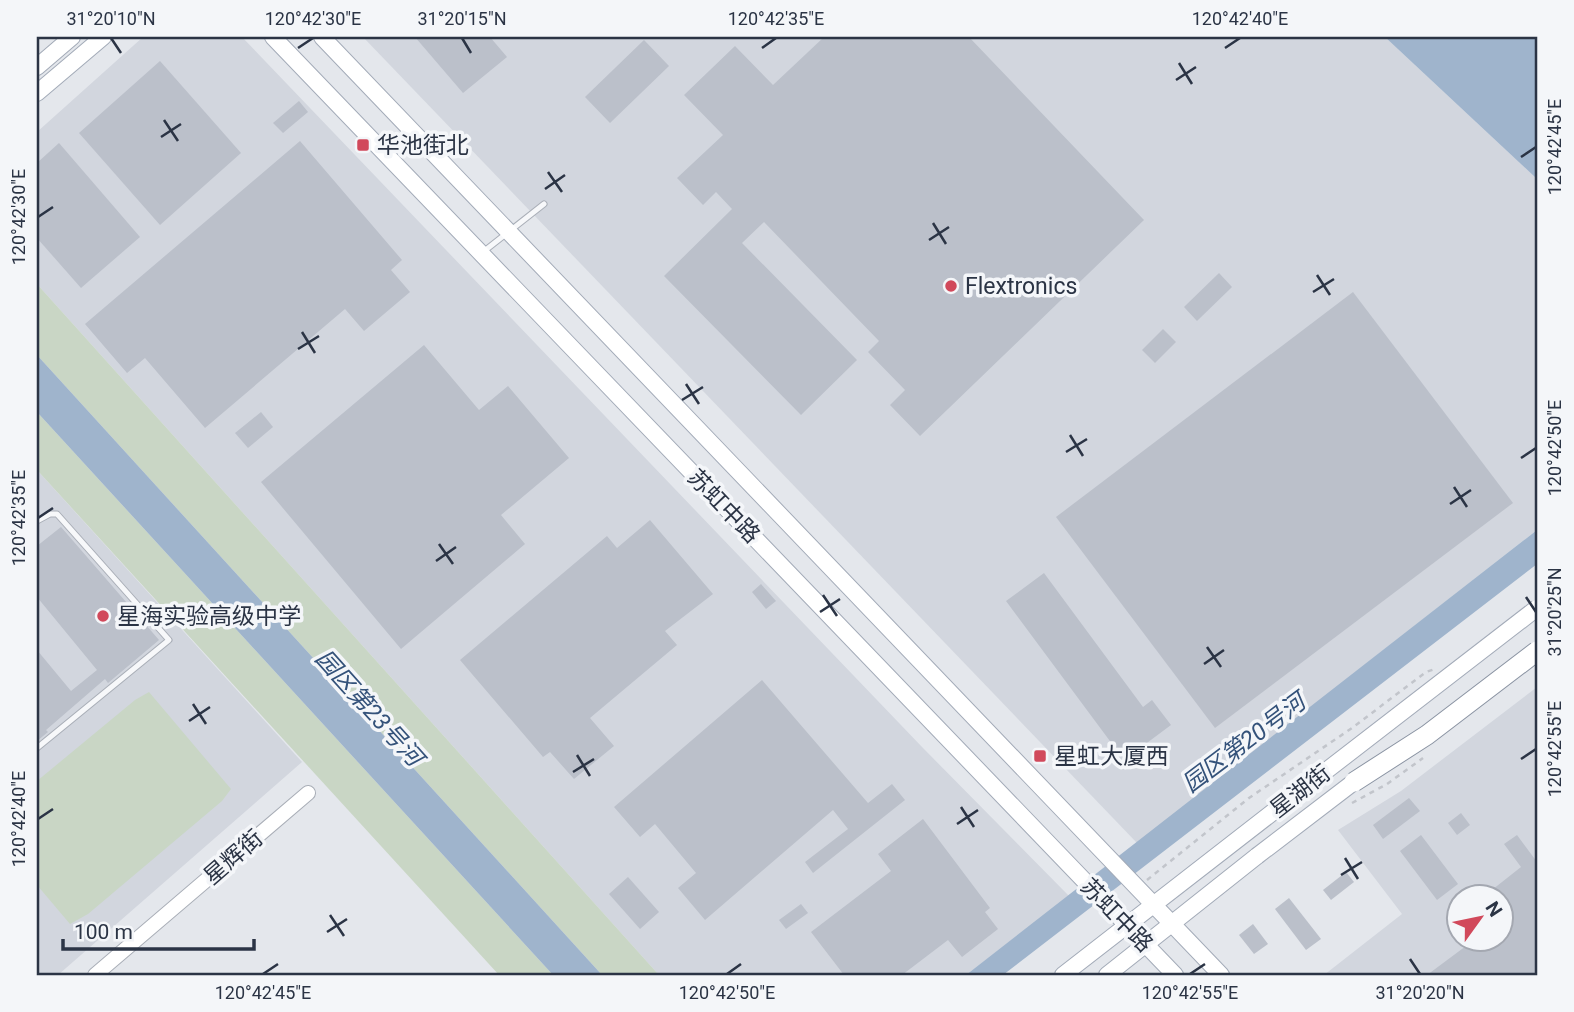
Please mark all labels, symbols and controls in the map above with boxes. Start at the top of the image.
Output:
text: 31°20'10"N [66,8,156,29]
text: 120°42'30"E [265,8,361,29]
text: 31°20'15"N [417,8,507,29]
text: 120°42'35"E [728,8,824,29]
text: 120°42'40"E [1192,8,1288,29]
text: 120°42'45"E [1544,99,1565,195]
place label: 华池街北 [377,132,469,159]
marker: 华池街北 [355,137,371,153]
text: 120°42'30"E [8,169,29,265]
place label: Flextronics [965,273,1077,300]
marker: Flextronics [943,278,959,294]
text: 120°42'50"E [1544,400,1565,496]
street label: 苏虹中路 [682,464,765,549]
text: 120°42'35"E [8,470,29,566]
text: 31°20'25"N [1544,567,1565,657]
place label: 星海实验高级中学 [117,603,301,630]
marker: 星海实验高级中学 [95,608,111,624]
water label: 园区第23号河 [310,644,431,775]
water label: 园区第20号河 [1177,685,1314,798]
text: 120°42'55"E [1544,701,1565,797]
place label: 星虹大厦西 [1054,743,1169,770]
marker: 星虹大厦西 [1032,748,1048,764]
street label: 星湖街 [1265,760,1336,823]
text: 120°42'40"E [8,771,29,867]
street label: 星辉街 [198,825,268,890]
street label: 苏虹中路 [1075,873,1158,958]
north arrow [1444,883,1514,953]
text: N [1481,897,1507,921]
scale bar [63,907,254,951]
text: 100 m [74,920,133,944]
text: 120°42'45"E [215,982,311,1003]
text: 120°42'50"E [679,982,775,1003]
text: 120°42'55"E [1142,982,1238,1003]
text: 31°20'20"N [1375,982,1465,1003]

